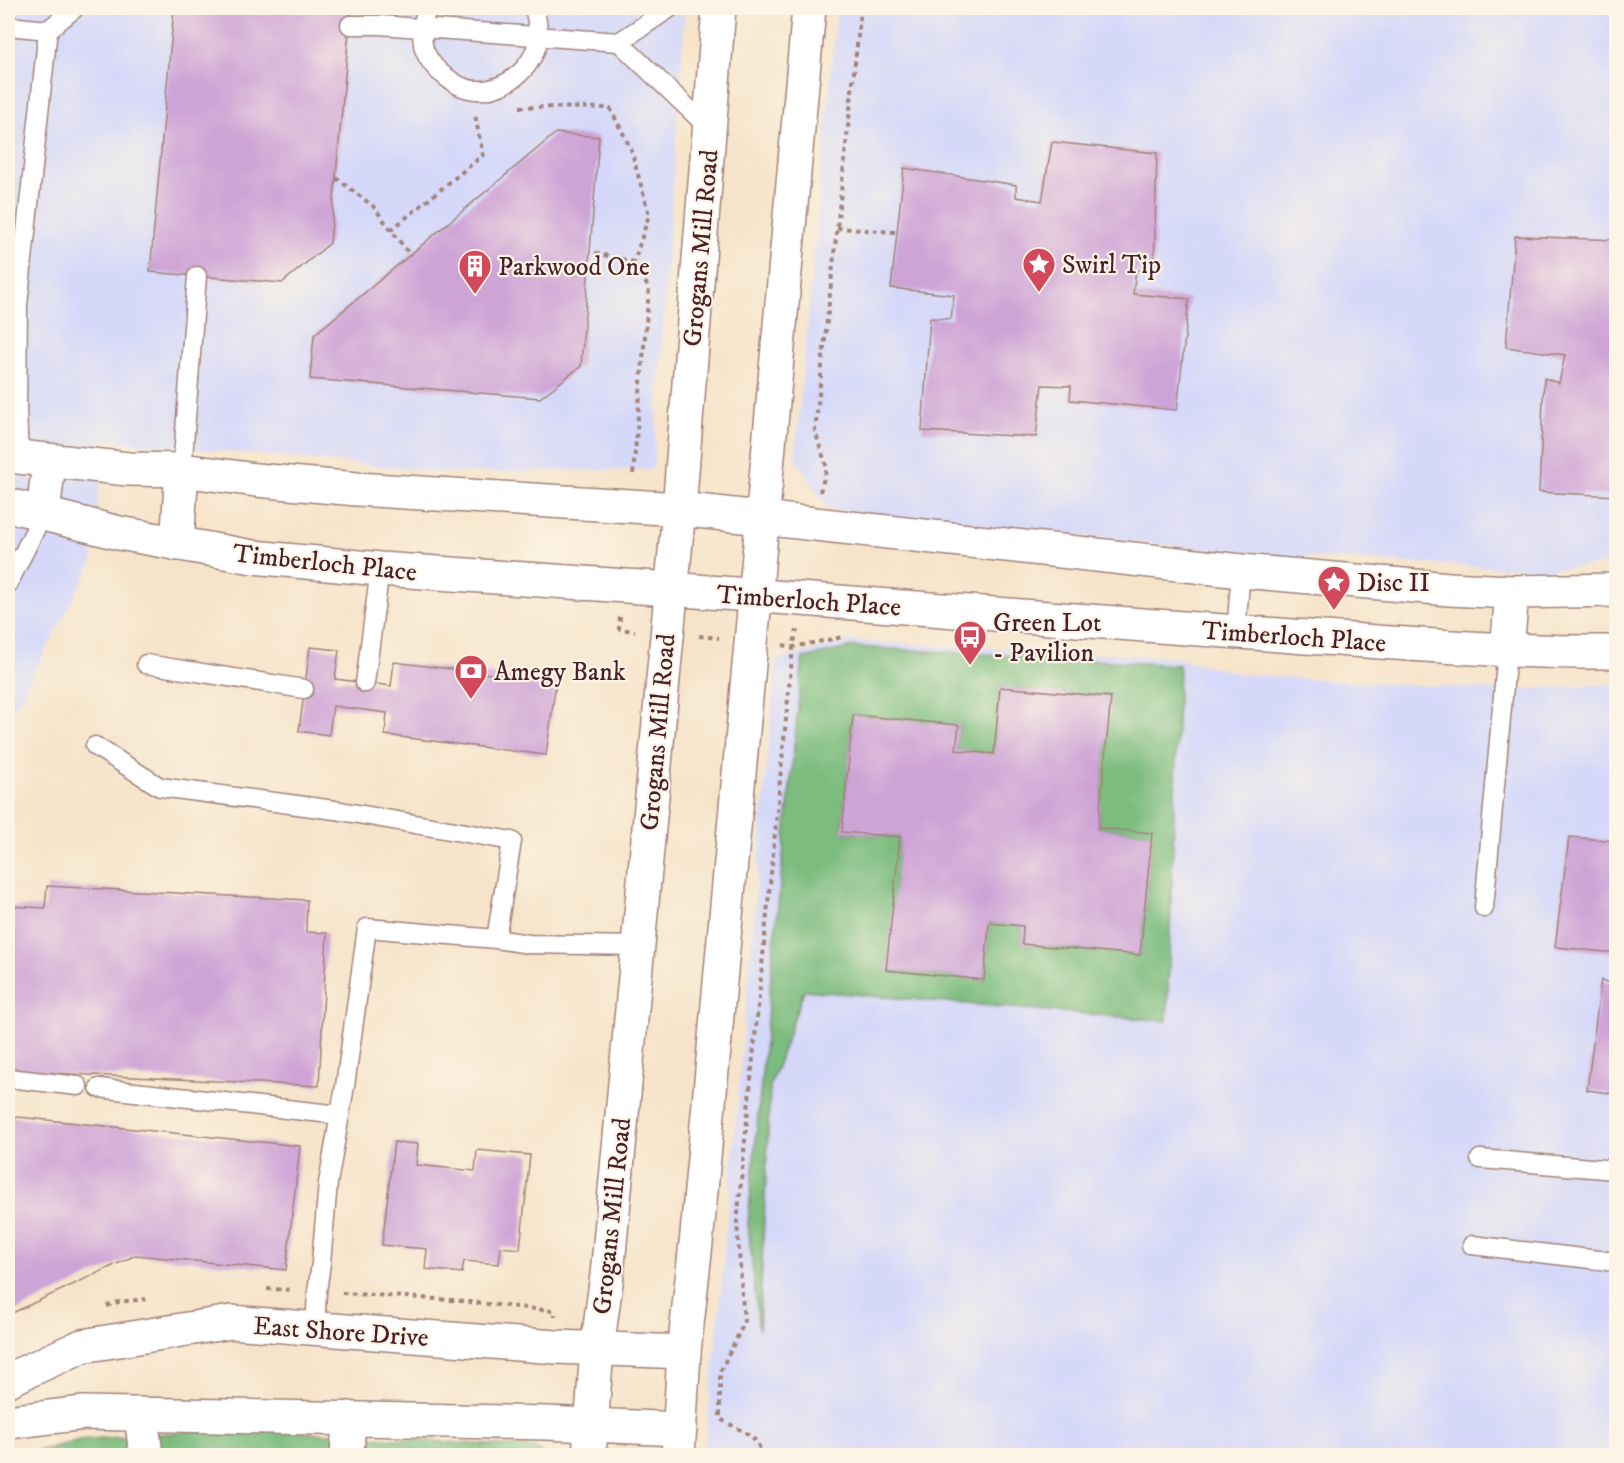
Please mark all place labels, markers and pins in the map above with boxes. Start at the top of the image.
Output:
place icon: Swirl Tip [1021,246,1057,293]
building icon: Parkwood One [457,248,493,295]
place label: Swirl Tip [1062,249,1161,282]
place label: Parkwood One [498,251,650,284]
place icon: Disc II [1316,564,1352,611]
place label: Disc II [1357,567,1430,600]
place label: Green Lot - Pavilion [993,607,1101,670]
bus stop icon: Green Lot - Pavilion [952,619,988,666]
bank icon: Amegy Bank [453,653,489,700]
place label: Amegy Bank [494,656,626,689]

